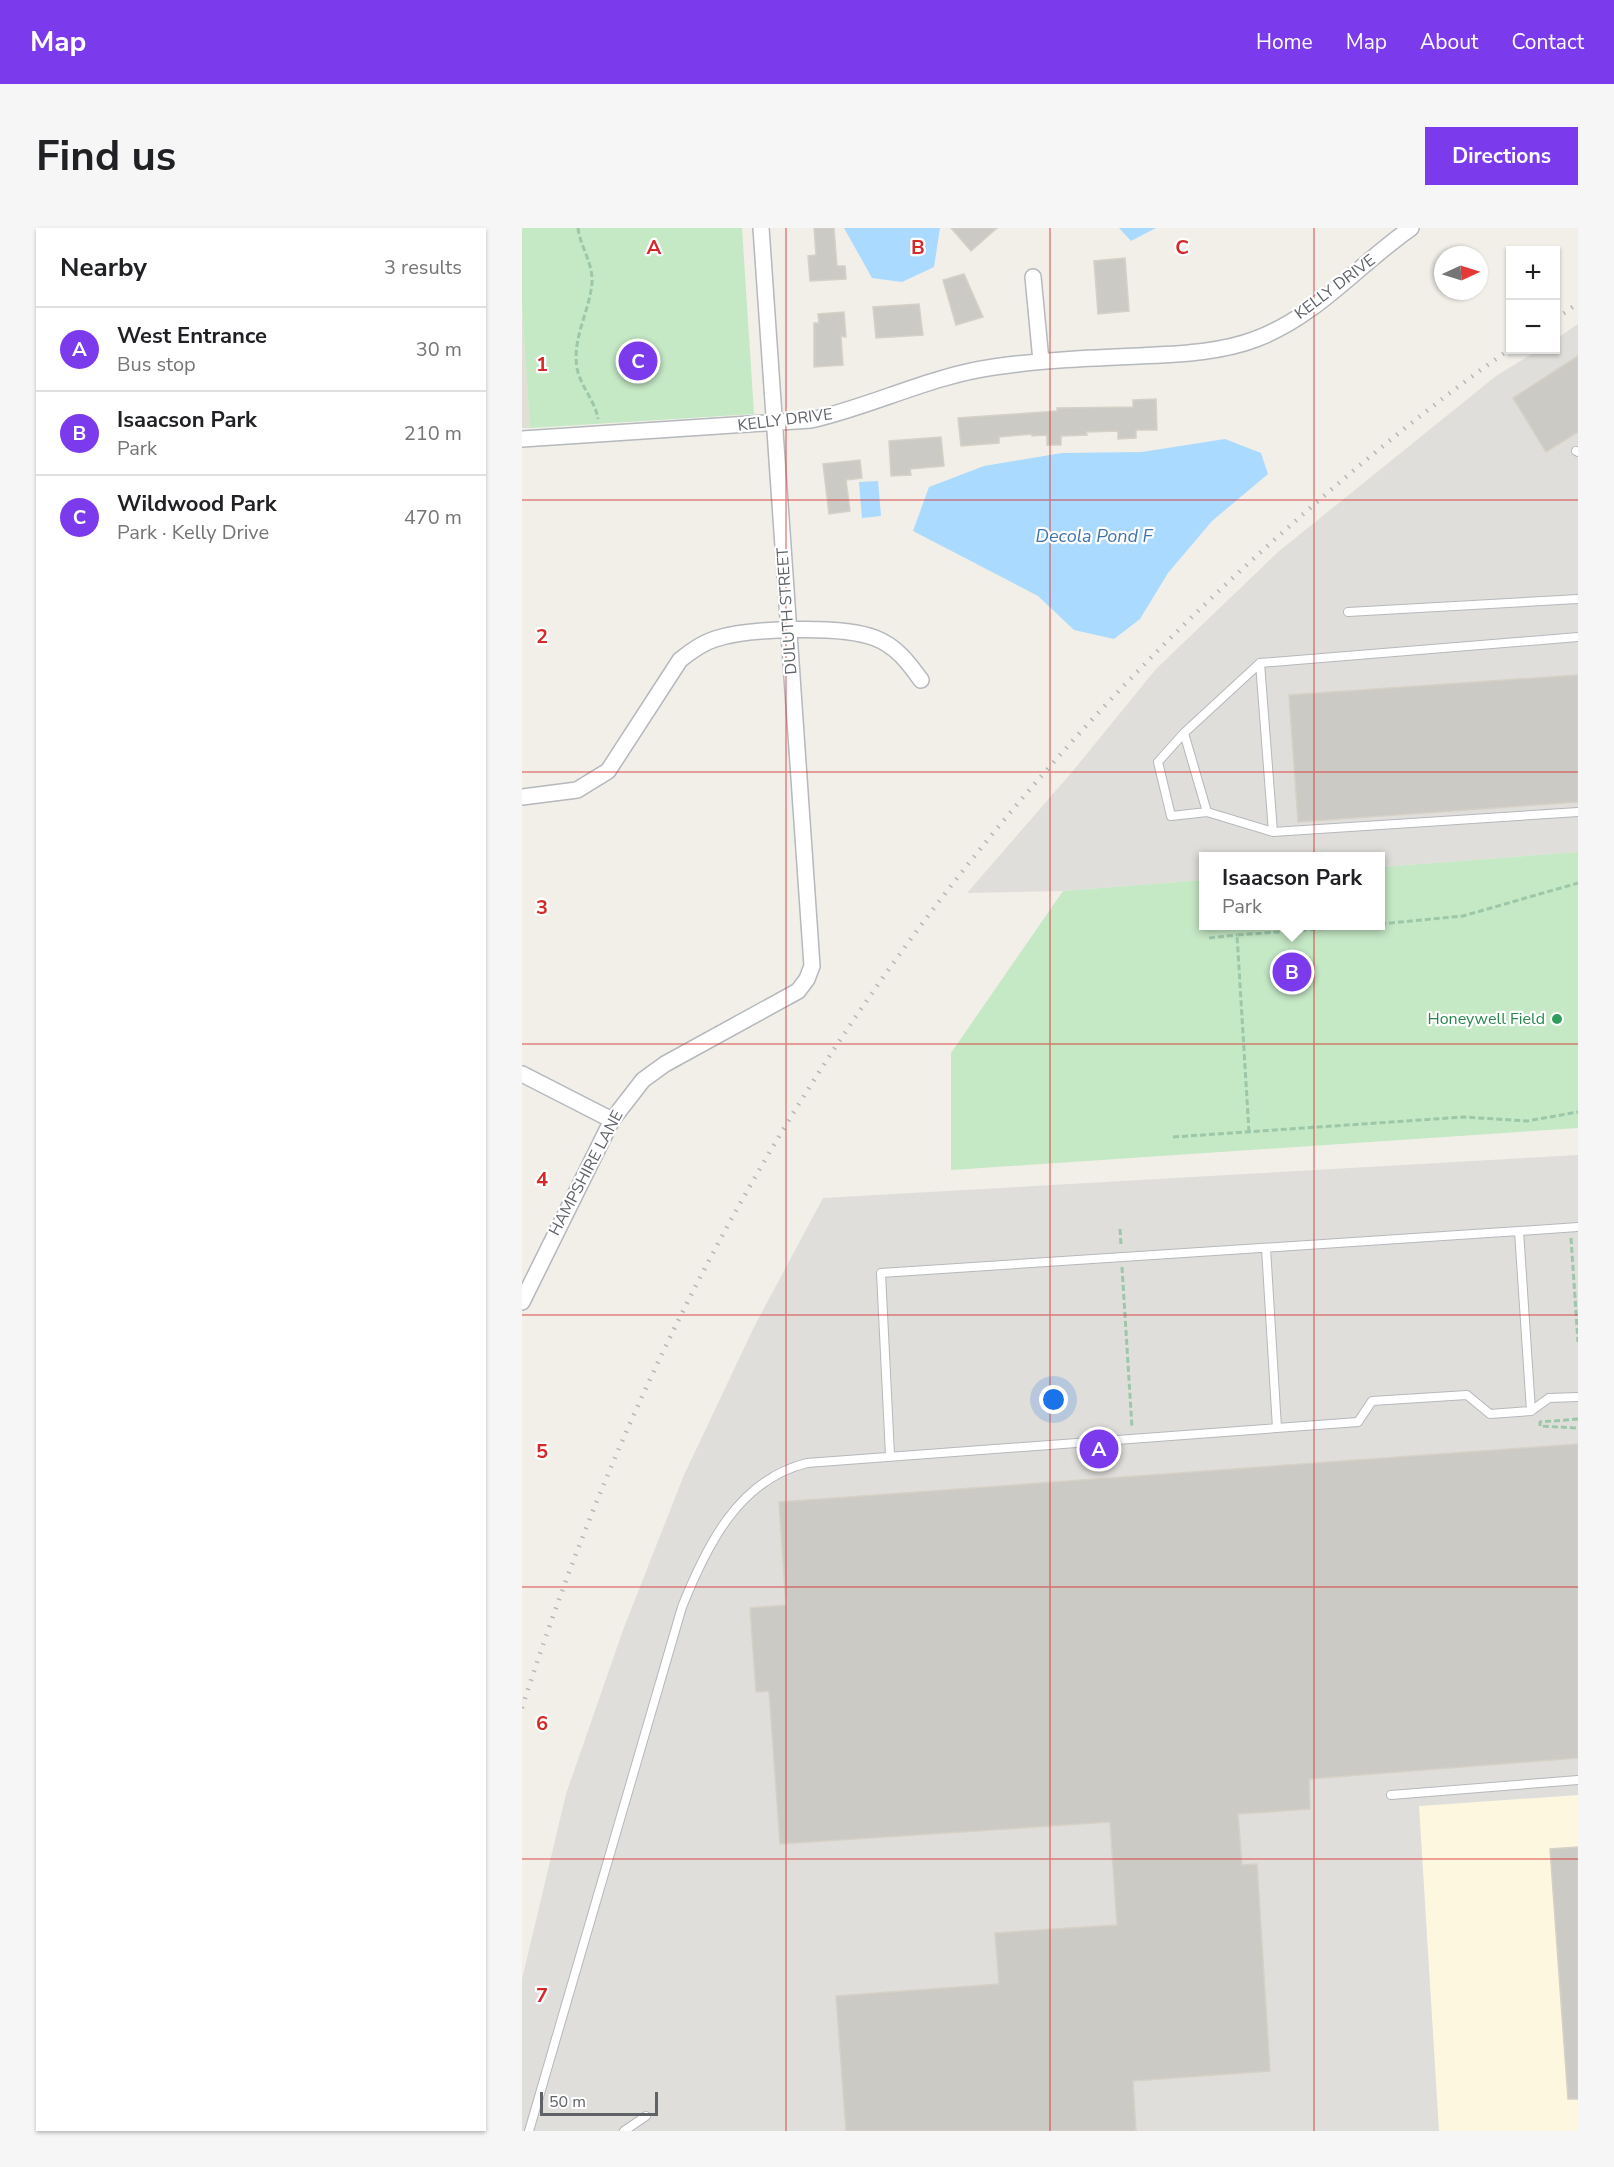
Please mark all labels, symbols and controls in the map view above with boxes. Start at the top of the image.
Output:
text: Map [30,23,86,61]
text: Home [1256,28,1313,56]
text: Map [1346,28,1387,56]
text: About [1420,28,1478,56]
text: Contact [1511,28,1584,56]
button: Directions [1425,127,1578,185]
text: Find us [36,128,176,185]
text: A [647,234,662,261]
text: B [911,234,925,261]
text: C [1175,234,1189,261]
north arrow [1434,246,1488,300]
map controls [1506,246,1560,354]
button: + [1506,246,1560,300]
street label: KELLY DRIVE [1290,249,1380,325]
text: Nearby [60,250,147,285]
text: 3 results [384,254,462,281]
button: − [1506,300,1560,354]
text: West Entrance [117,321,267,351]
text: A [72,336,87,363]
text: 30 m [416,336,462,363]
pin: C [618,338,658,384]
text: Bus stop [117,351,196,378]
text: 1 [536,351,548,378]
street label: KELLY DRIVE [736,403,834,437]
text: Isaacson Park [117,405,257,435]
text: B [73,420,86,447]
text: 210 m [404,420,462,447]
text: Park [117,435,157,462]
text: Wildwood Park [117,489,277,519]
text: C [73,504,86,531]
text: 470 m [404,504,462,531]
text: Park · Kelly Drive [117,519,269,546]
water label: Decola Pond F [1036,524,1154,548]
street label: DULUTH STREET [772,546,802,675]
text: 2 [536,623,548,650]
popup [1199,852,1385,930]
text: Isaacson Park [1222,863,1362,893]
text: Park [1222,893,1262,920]
text: 3 [536,894,548,921]
pin: B [1272,950,1312,994]
place label: Honeywell Field [1427,1008,1545,1030]
marker: Honeywell Field [1550,1012,1564,1026]
street label: HAMPSHIRE LANE [544,1106,628,1240]
text: 4 [536,1166,548,1193]
your location [1039,1385,1068,1414]
pin: A [1080,1426,1118,1472]
text: 5 [536,1438,548,1465]
text: 6 [536,1710,548,1737]
text: 7 [536,1982,548,2009]
scale bar [540,2089,658,2116]
text: 50 m [549,2091,586,2113]

